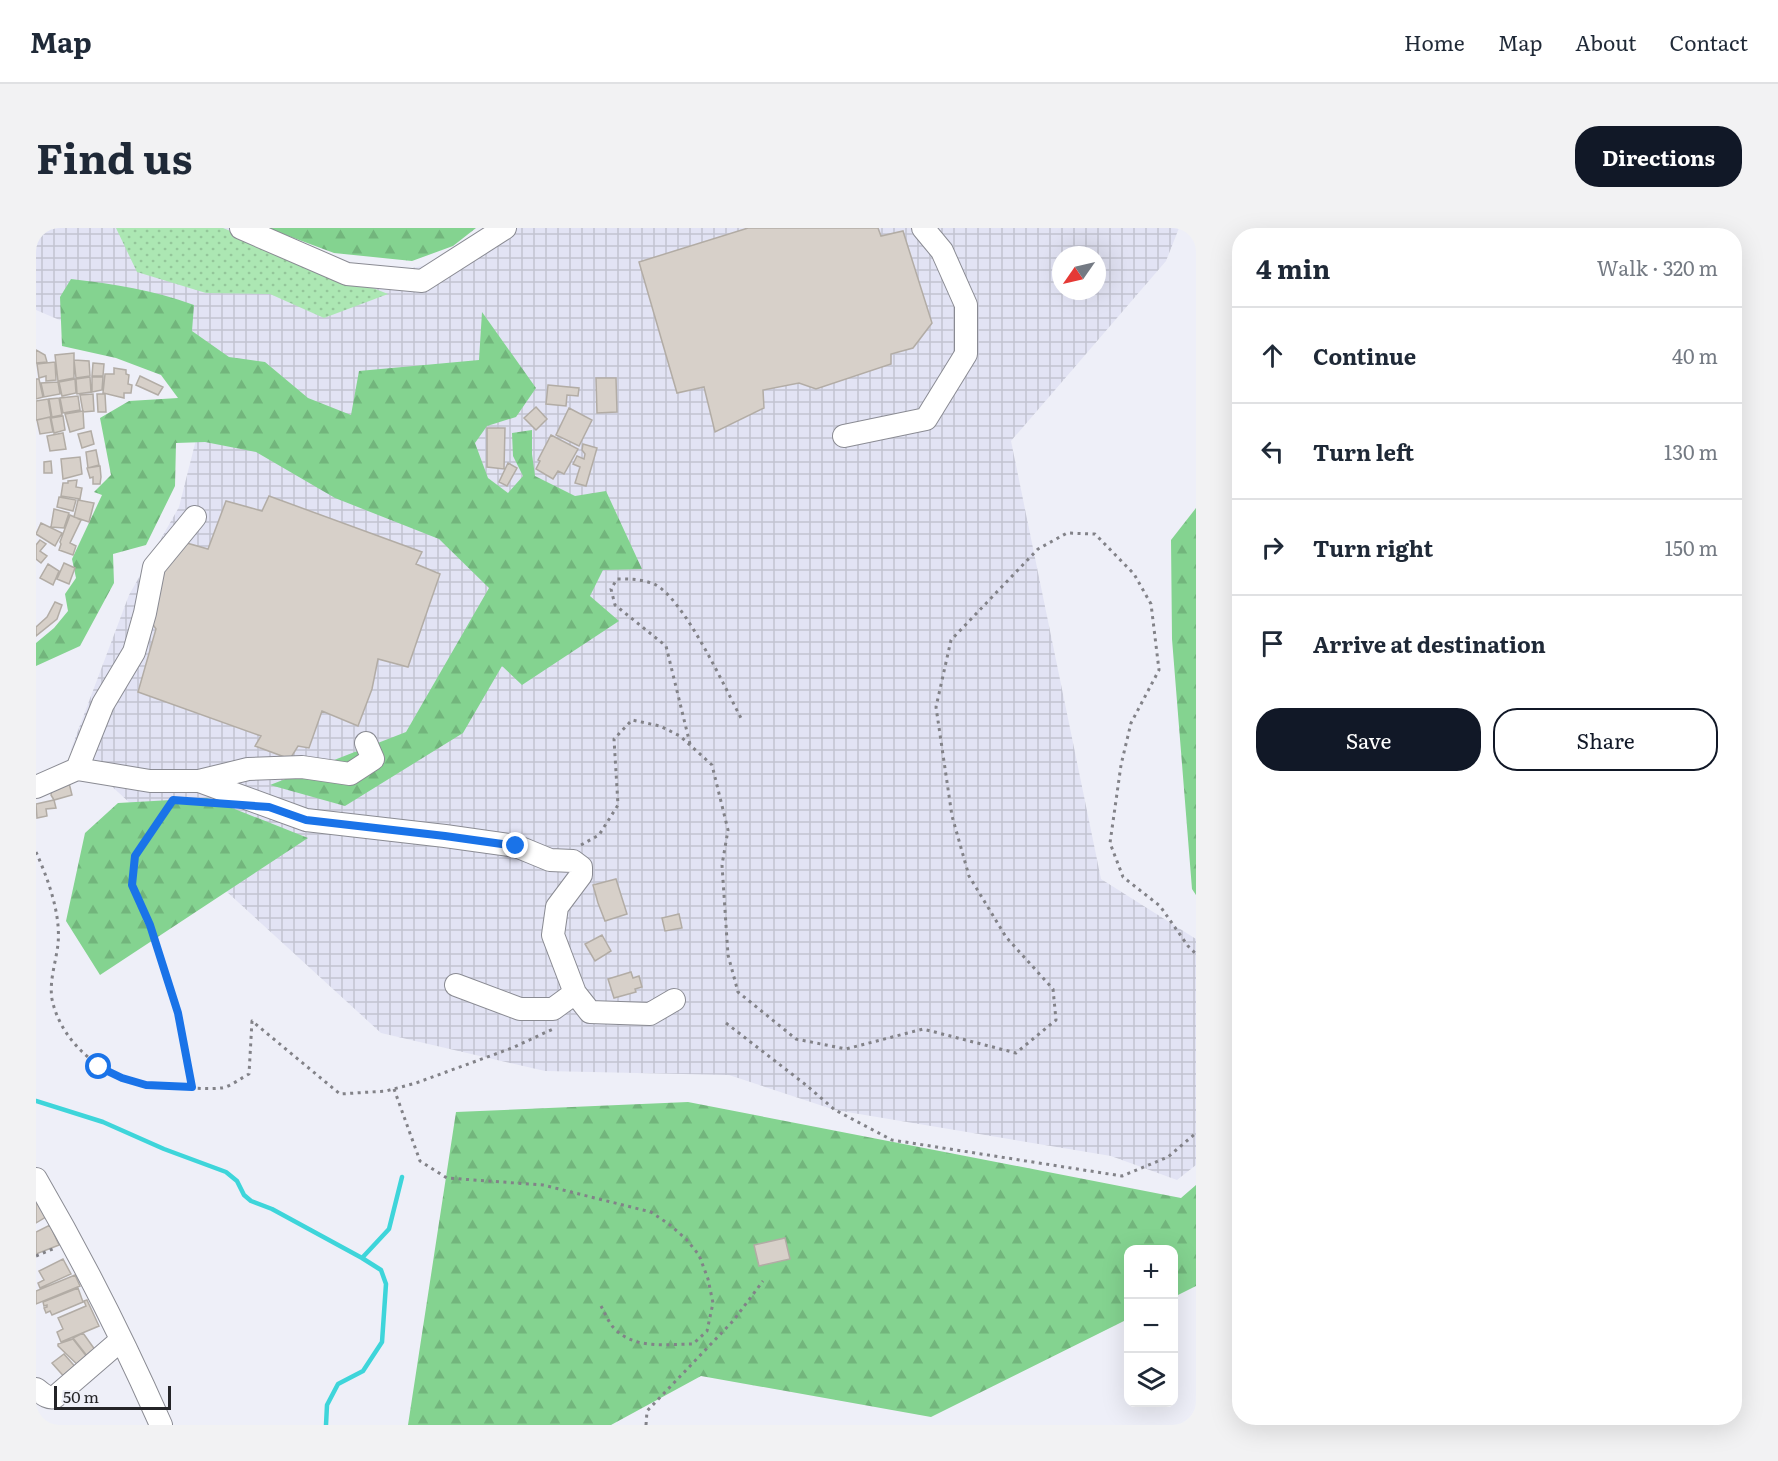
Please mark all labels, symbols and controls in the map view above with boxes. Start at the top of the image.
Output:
text: Map [30,20,92,62]
text: Home [1404,26,1465,57]
text: Map [1498,26,1542,57]
text: About [1575,26,1637,57]
text: Contact [1670,26,1748,57]
text: Find us [36,125,193,187]
button: Directions [1575,126,1742,187]
north arrow [1052,246,1106,300]
text: 4 min [1256,248,1330,287]
text: Walk · 320 m [1597,252,1718,282]
icon: ahead [1256,339,1289,372]
text: Continue [1313,339,1416,372]
text: 40 m [1672,340,1718,370]
icon: left [1256,435,1289,468]
text: Turn left [1313,435,1414,468]
text: 130 m [1664,436,1718,466]
icon: right [1256,531,1289,564]
text: Turn right [1313,531,1433,564]
text: 150 m [1665,532,1718,562]
icon: arrive [1256,627,1289,660]
text: Arrive at destination [1313,627,1546,660]
button: Save [1256,708,1481,771]
button: Share [1493,708,1718,771]
route end [502,832,528,858]
route start [85,1053,111,1079]
map controls [1124,1245,1178,1407]
button: + [1124,1245,1178,1299]
button: − [1124,1299,1178,1353]
button: layers [1124,1353,1178,1407]
scale bar [54,1383,171,1410]
text: 50 m [63,1384,99,1408]

